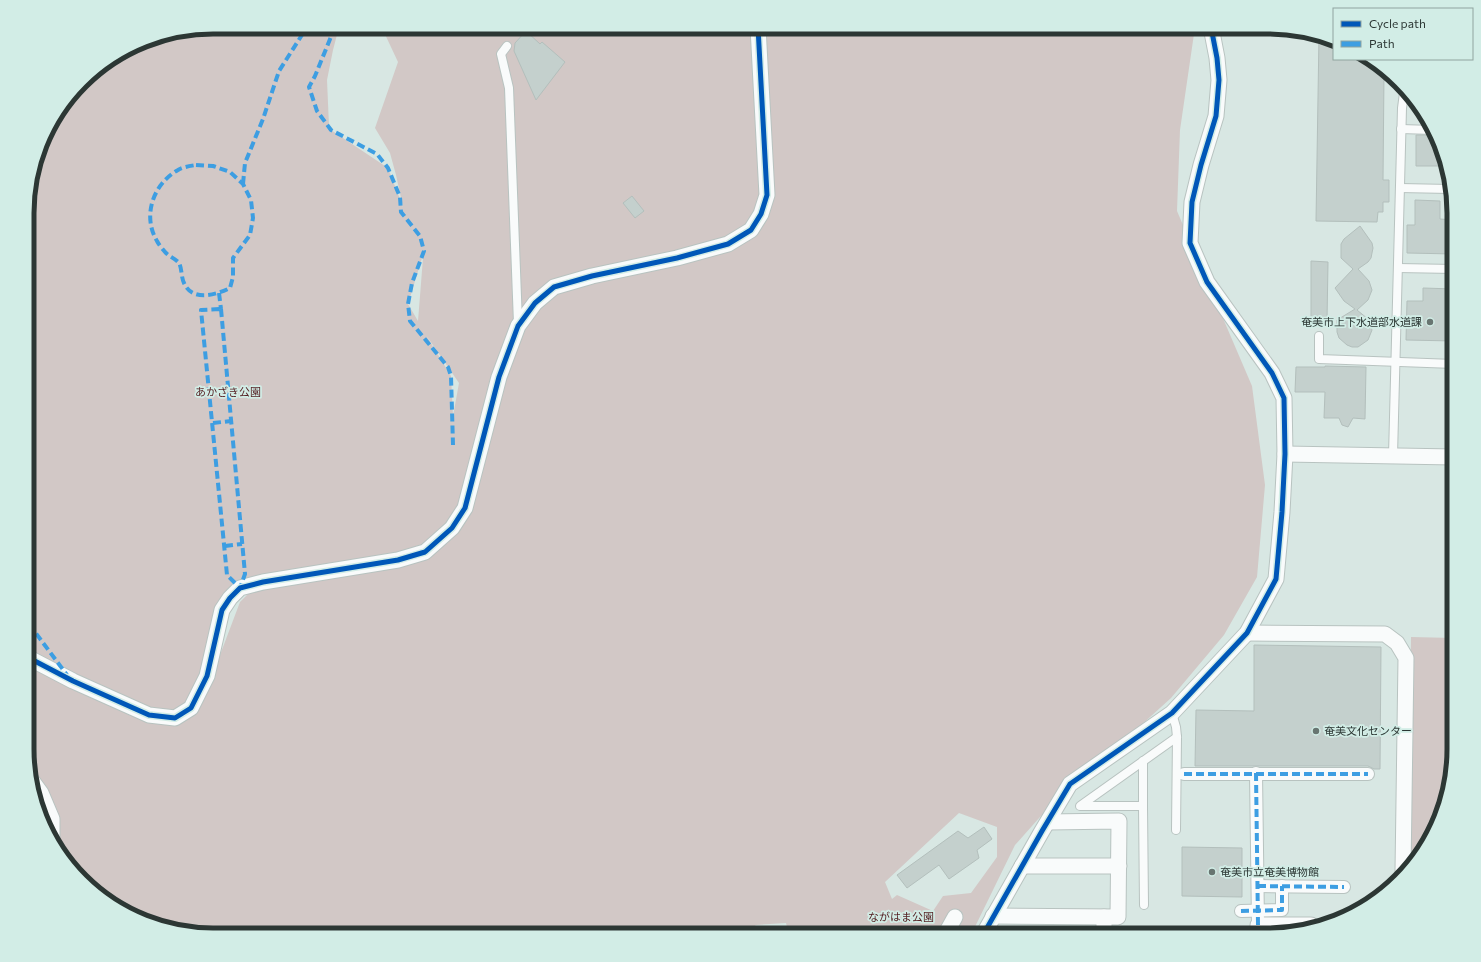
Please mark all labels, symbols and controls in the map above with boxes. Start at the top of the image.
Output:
legend [1333,8,1473,60]
text: Cycle path [1369,16,1426,30]
text: Path [1369,36,1395,50]
place label: 奄美市上下水道部水道課 [1301,315,1422,328]
marker: 奄美市上下水道部水道課 [1425,317,1435,327]
park label: あかざき公園 [195,385,261,398]
place label: 奄美文化センター [1324,724,1412,737]
marker: 奄美文化センター [1311,726,1321,736]
place label: 奄美市立奄美博物館 [1220,865,1319,878]
marker: 奄美市立奄美博物館 [1207,867,1217,877]
park label: ながはま公園 [868,910,934,923]

